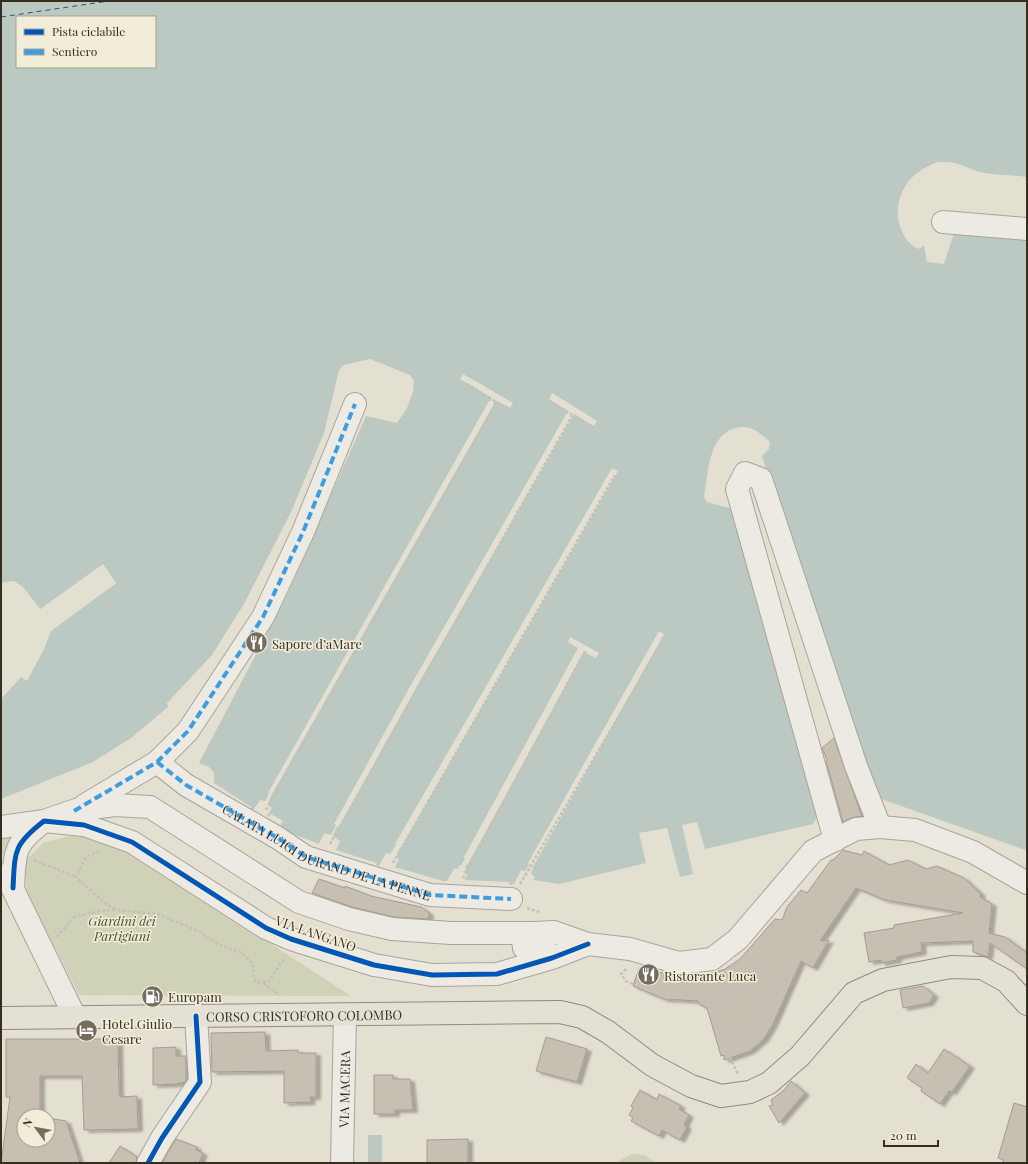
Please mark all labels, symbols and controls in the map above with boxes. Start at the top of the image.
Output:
legend [16,16,156,68]
text: Pista ciclabile [52,23,125,39]
text: Sentiero [52,43,98,59]
restaurant icon: Sapore d’aMare [244,630,270,656]
place label: Sapore d’aMare [272,635,363,652]
street label: CALATA LUIGI DURAND DE LA PENNE [220,799,433,903]
street label: VIA LANGANO [272,911,359,955]
park label: Giardini dei Partigiani [88,912,157,944]
restaurant icon: Ristorante Luca [635,962,661,988]
place label: Ristorante Luca [664,967,757,984]
fuel station icon: Europam [139,983,165,1009]
place label: Europam [168,988,222,1005]
street label: CORSO CRISTOFORO COLOMBO [206,1005,402,1024]
place label: Hotel Giulio Cesare [102,1015,172,1047]
hotel icon: Hotel Giulio Cesare [74,1017,100,1043]
street label: VIA MACERA [334,1050,353,1129]
north arrow [16,1108,56,1148]
text: N [19,1115,36,1130]
scale bar [884,1122,938,1148]
text: 20 m [890,1127,917,1143]

